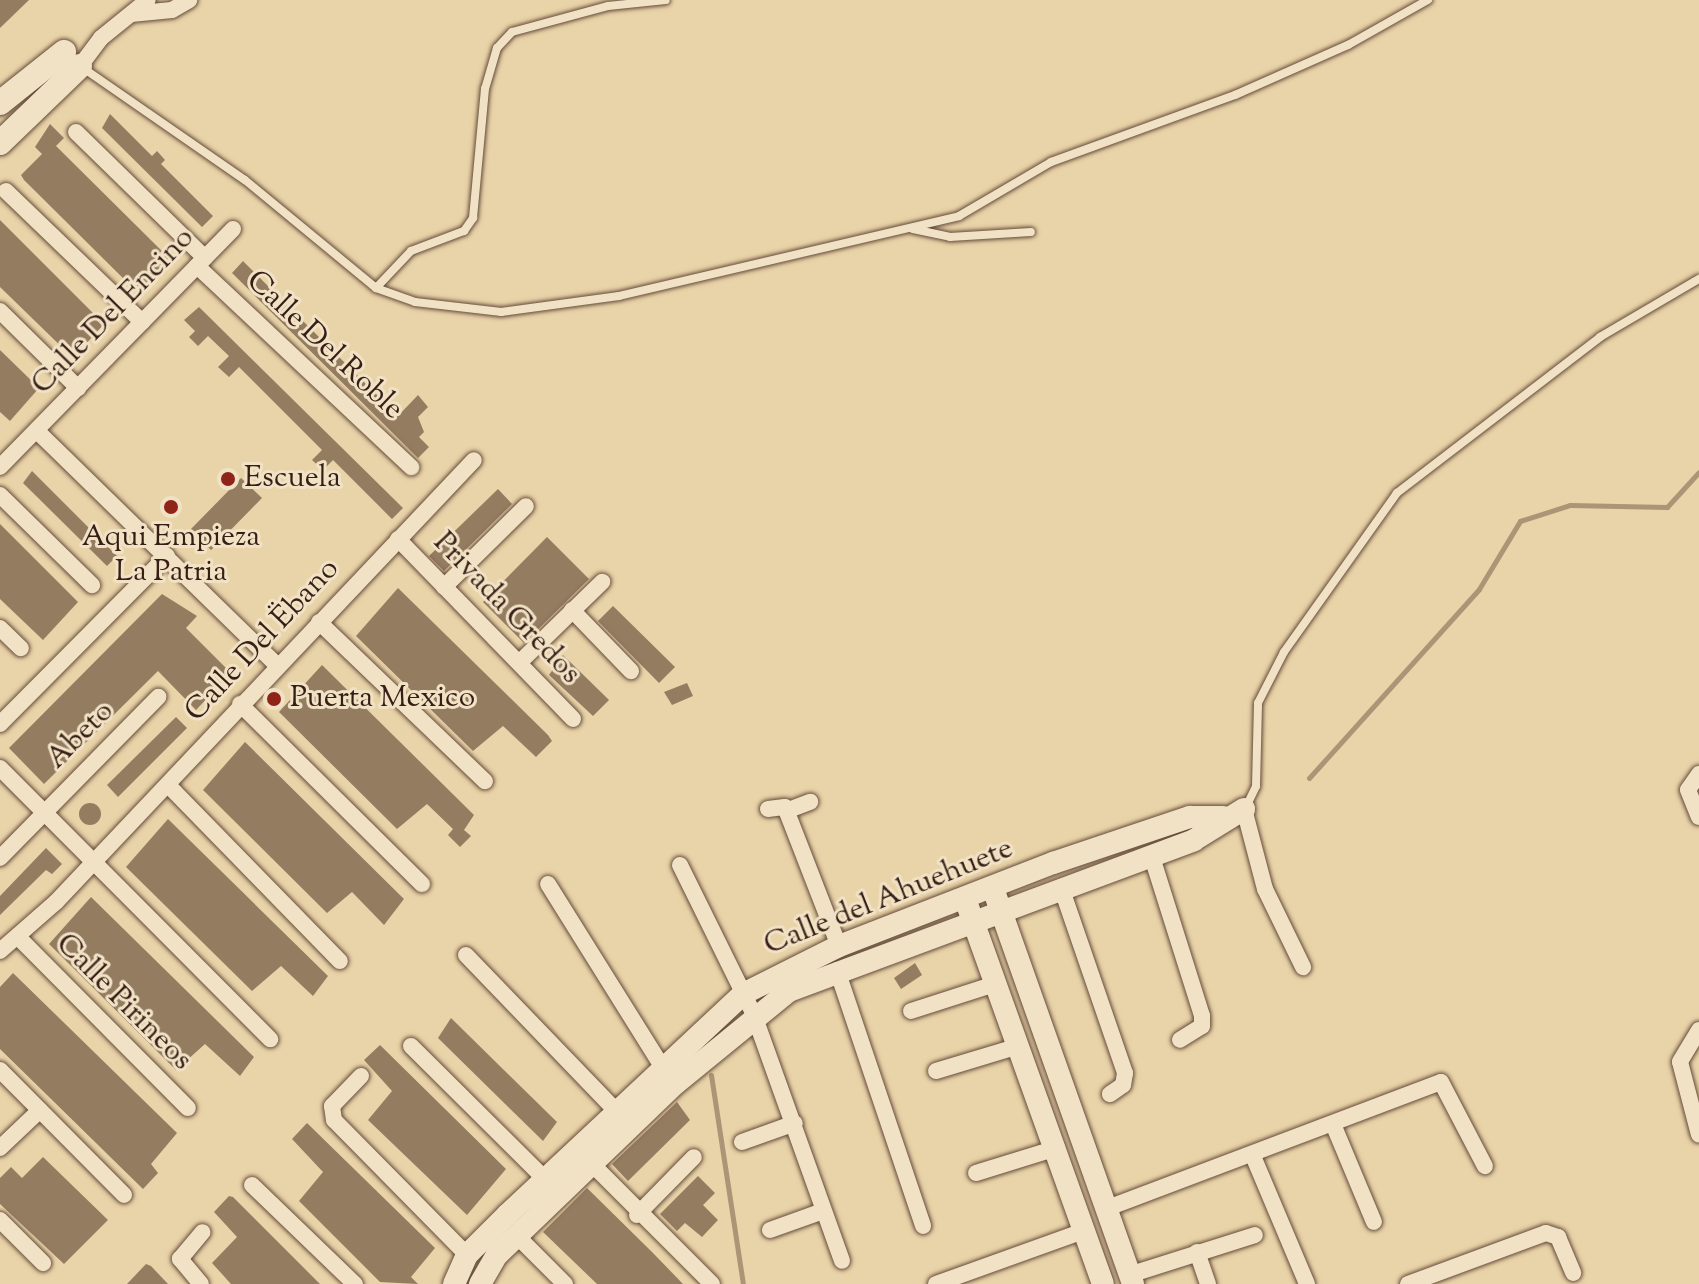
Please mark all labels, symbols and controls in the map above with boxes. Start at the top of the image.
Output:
street label: Calle Del Encino [25,221,203,403]
street label: Calle Del Roble [238,264,410,428]
place label: Escuela [244,461,341,497]
marker: Escuela [219,470,237,488]
marker: Aqui Empieza La Patria [162,498,180,516]
place label: Aqui Empieza La Patria [82,520,260,590]
street label: Privada Gredos [425,526,587,692]
street label: Calle Del Ëbano [178,552,348,730]
place label: Puerta Mexico [290,681,475,717]
marker: Puerta Mexico [265,690,283,708]
street label: Abeto [40,695,122,777]
street label: Calle del Ahuehuete [759,832,1019,964]
street label: Calle Pirineos [47,927,199,1079]

